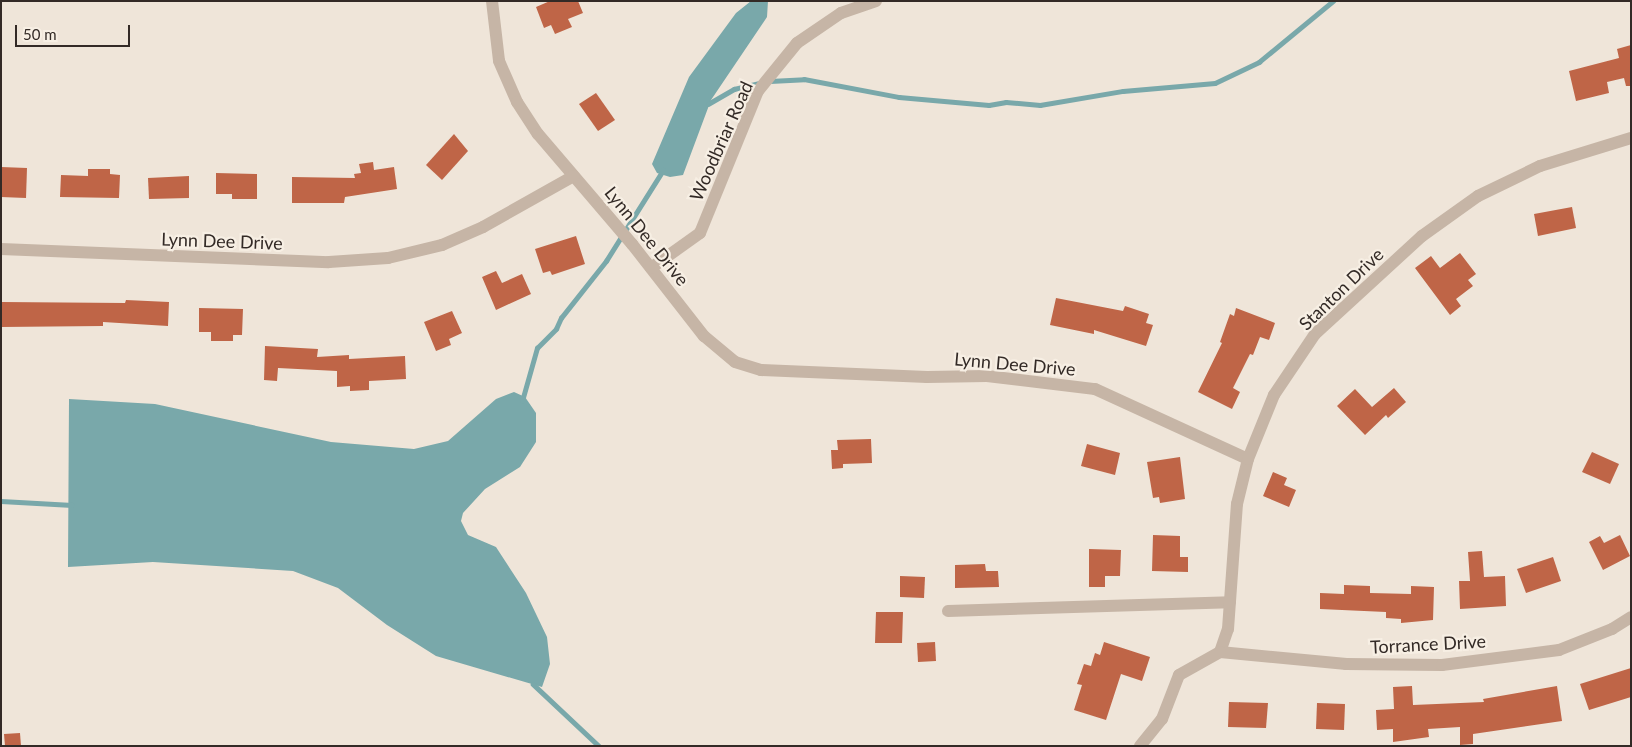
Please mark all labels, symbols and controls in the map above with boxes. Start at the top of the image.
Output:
scale bar [18,15,132,47]
text: 50 m [23,25,57,43]
street label: Woodbriar Road [685,78,757,204]
street label: Lynn Dee Drive [600,182,694,290]
street label: Lynn Dee Drive [161,228,283,254]
street label: Stanton Drive [1294,243,1388,335]
street label: Lynn Dee Drive [953,348,1077,380]
street label: Torrance Drive [1369,630,1487,658]

